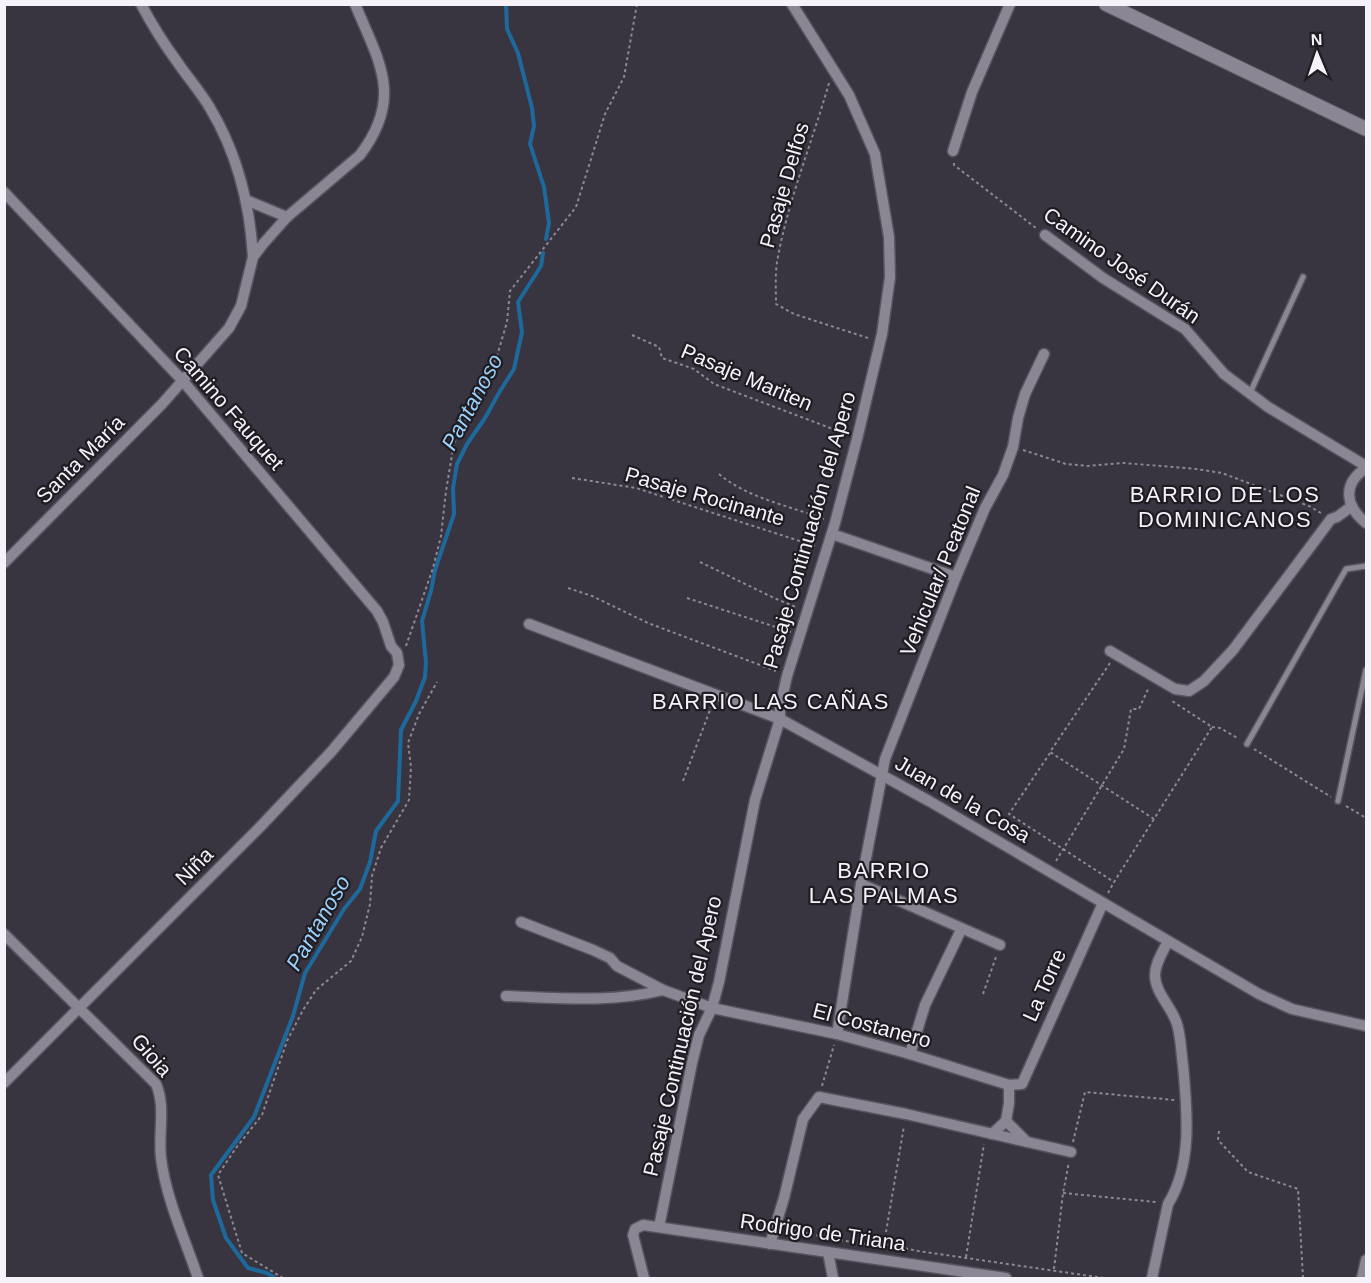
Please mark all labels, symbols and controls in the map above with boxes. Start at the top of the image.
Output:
north arrow [1287,24,1347,84]
text: N [1310,31,1323,48]
street label: Pasaje Delfos [755,120,813,250]
street label: Camino José Durán [1039,202,1205,328]
street label: Pasaje Mariten [678,339,816,415]
street label: Camino Fauquet [169,342,289,474]
water label: Pantanoso [436,350,508,454]
street label: Pasaje Continuación del Apero [758,389,860,671]
street label: Santa María [31,410,129,508]
street label: Pasaje Rocinante [623,462,787,530]
district label: BARRIO DE LOS DOMINICANOS [1130,482,1320,532]
street label: Vehicular/ Peatonal [895,483,985,659]
district label: BARRIO LAS CAÑAS [652,689,890,714]
street label: Juan de la Cosa [892,751,1035,847]
street label: Niña [171,842,218,889]
district label: BARRIO LAS PALMAS [809,858,959,908]
water label: Pantanoso [281,871,355,975]
street label: Pasaje Continuación del Apero [638,893,726,1179]
street label: La Torre [1018,945,1070,1025]
street label: El Costanero [810,998,934,1052]
street label: Gioia [127,1029,177,1081]
street label: Rodrigo de Triana [739,1209,908,1255]

